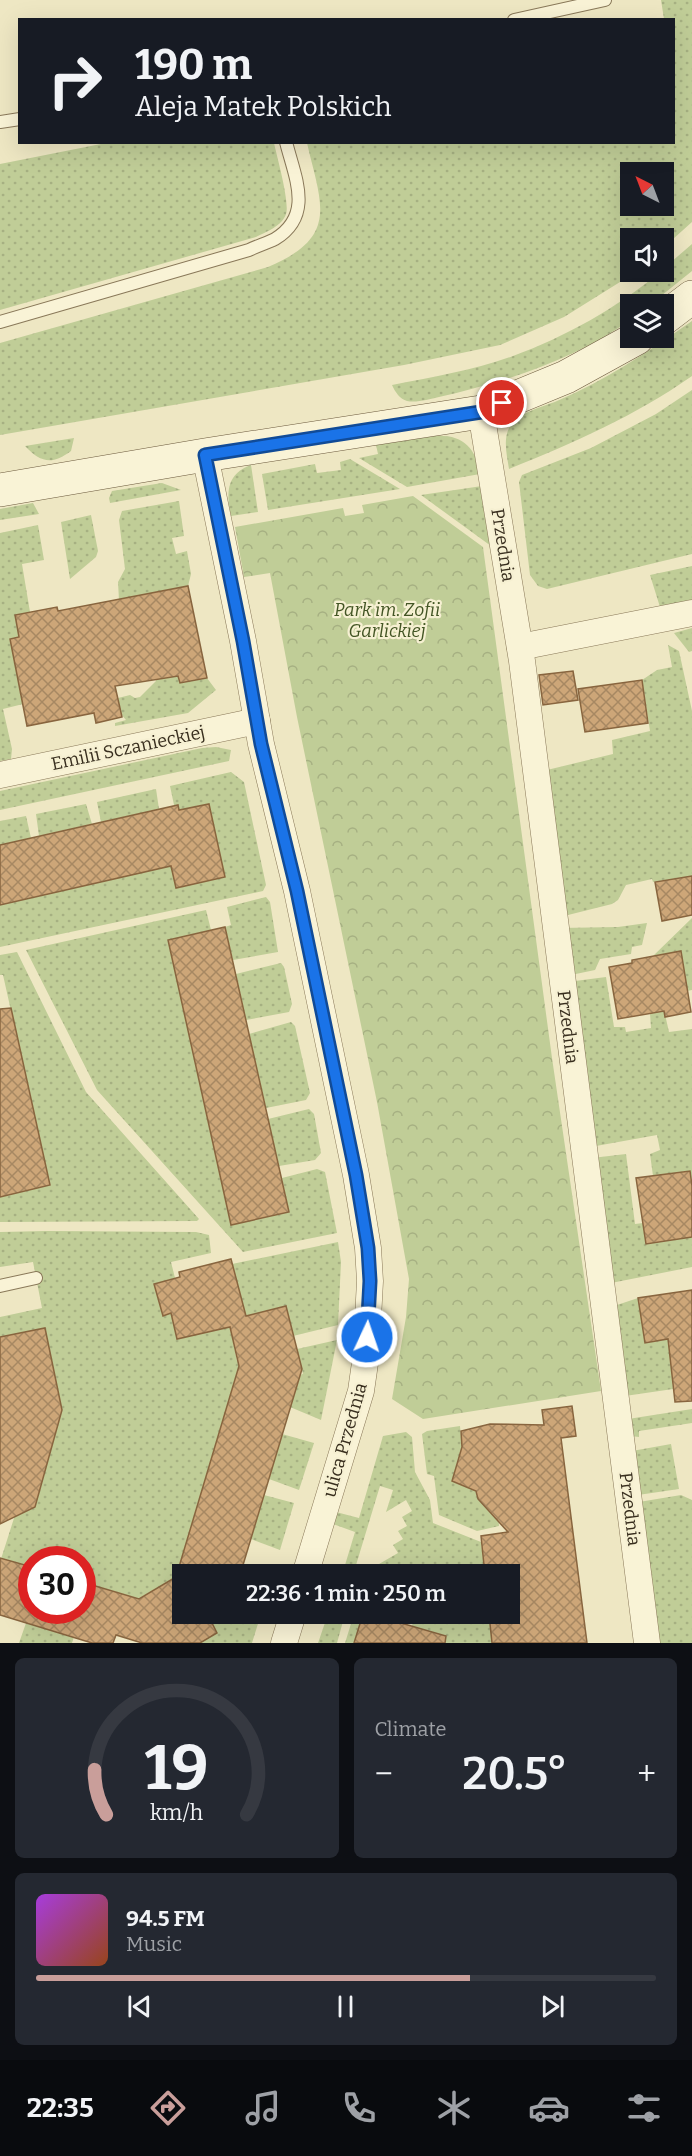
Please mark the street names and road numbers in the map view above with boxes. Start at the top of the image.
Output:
street label: Przednia [486,507,520,583]
street label: Emilii Sczanieckiej [49,721,207,775]
street label: Przednia [553,989,583,1065]
street label: ulica Przednia [318,1380,372,1500]
street label: Przednia [615,1471,645,1547]

